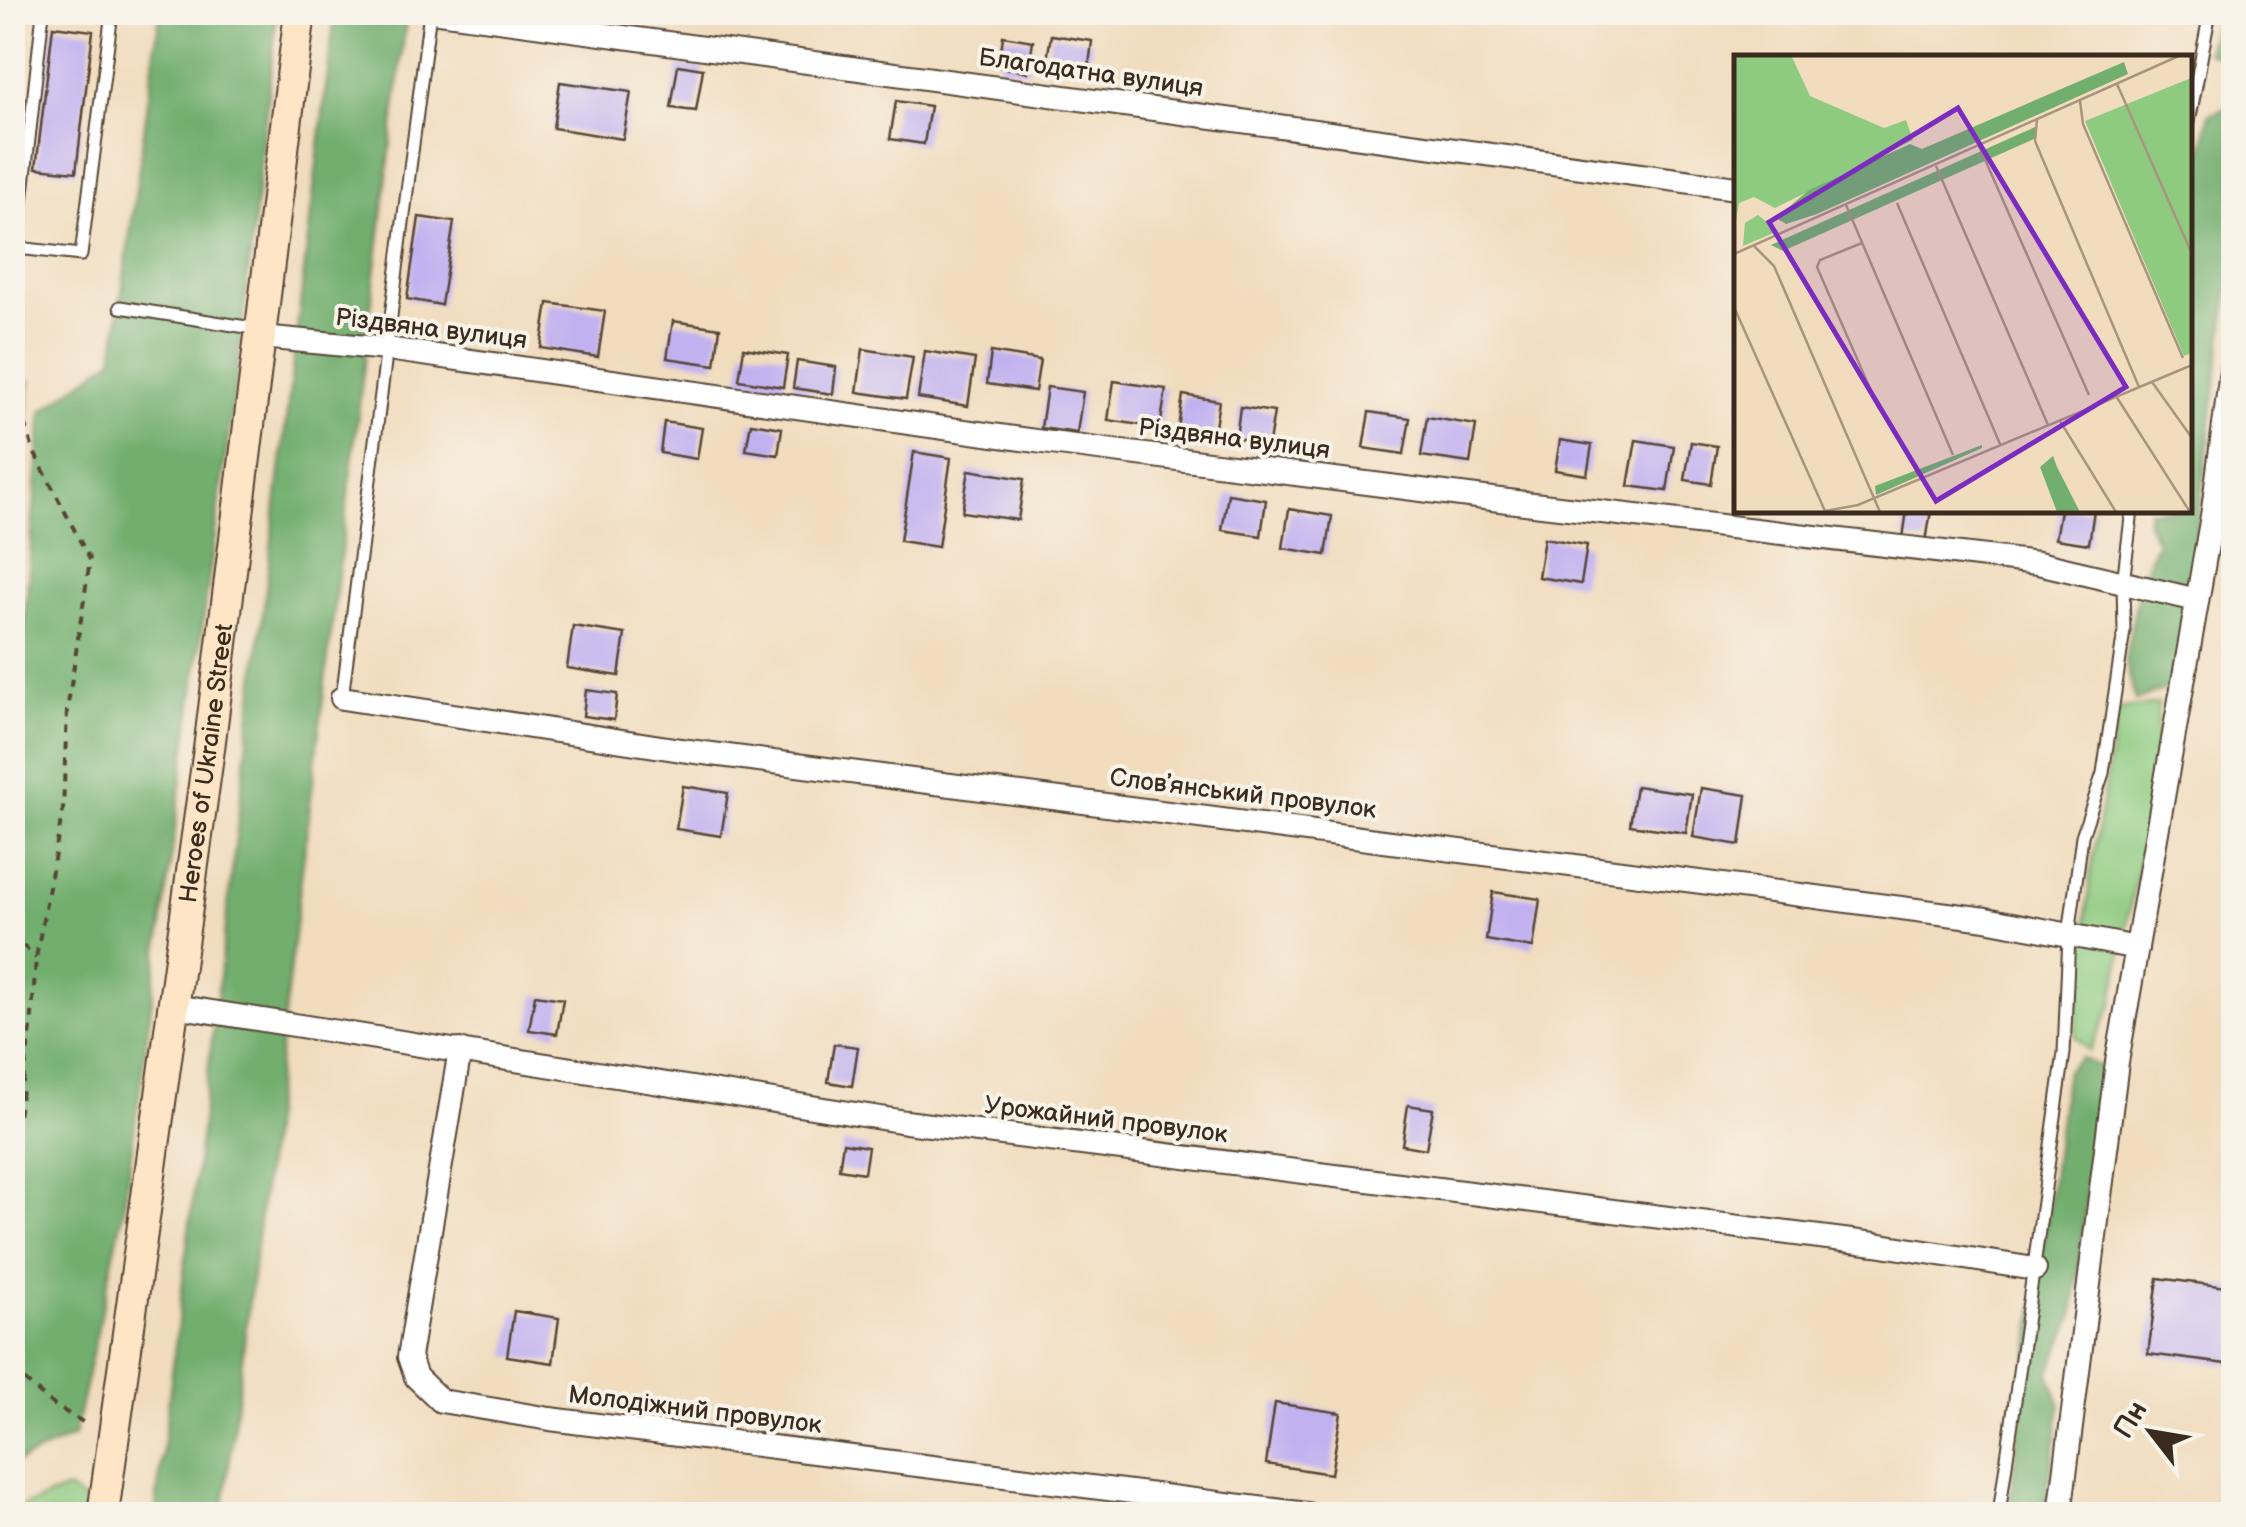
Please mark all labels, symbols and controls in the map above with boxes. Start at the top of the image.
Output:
street label: Благодатна вулиця [977,42,1205,104]
inset map [1734,55,2191,512]
street label: Різдвяна вулиця [333,302,529,356]
street label: Різдвяна вулиця [1136,412,1332,466]
street label: Heroes of Ukraine Street [172,621,240,905]
street label: Словʼянський провулок [1108,762,1379,826]
street label: Урожайний провулок [983,1090,1230,1150]
street label: Молодіжний провулок [567,1379,824,1441]
north arrow [2101,1382,2201,1482]
text: Пн [2107,1395,2155,1444]

